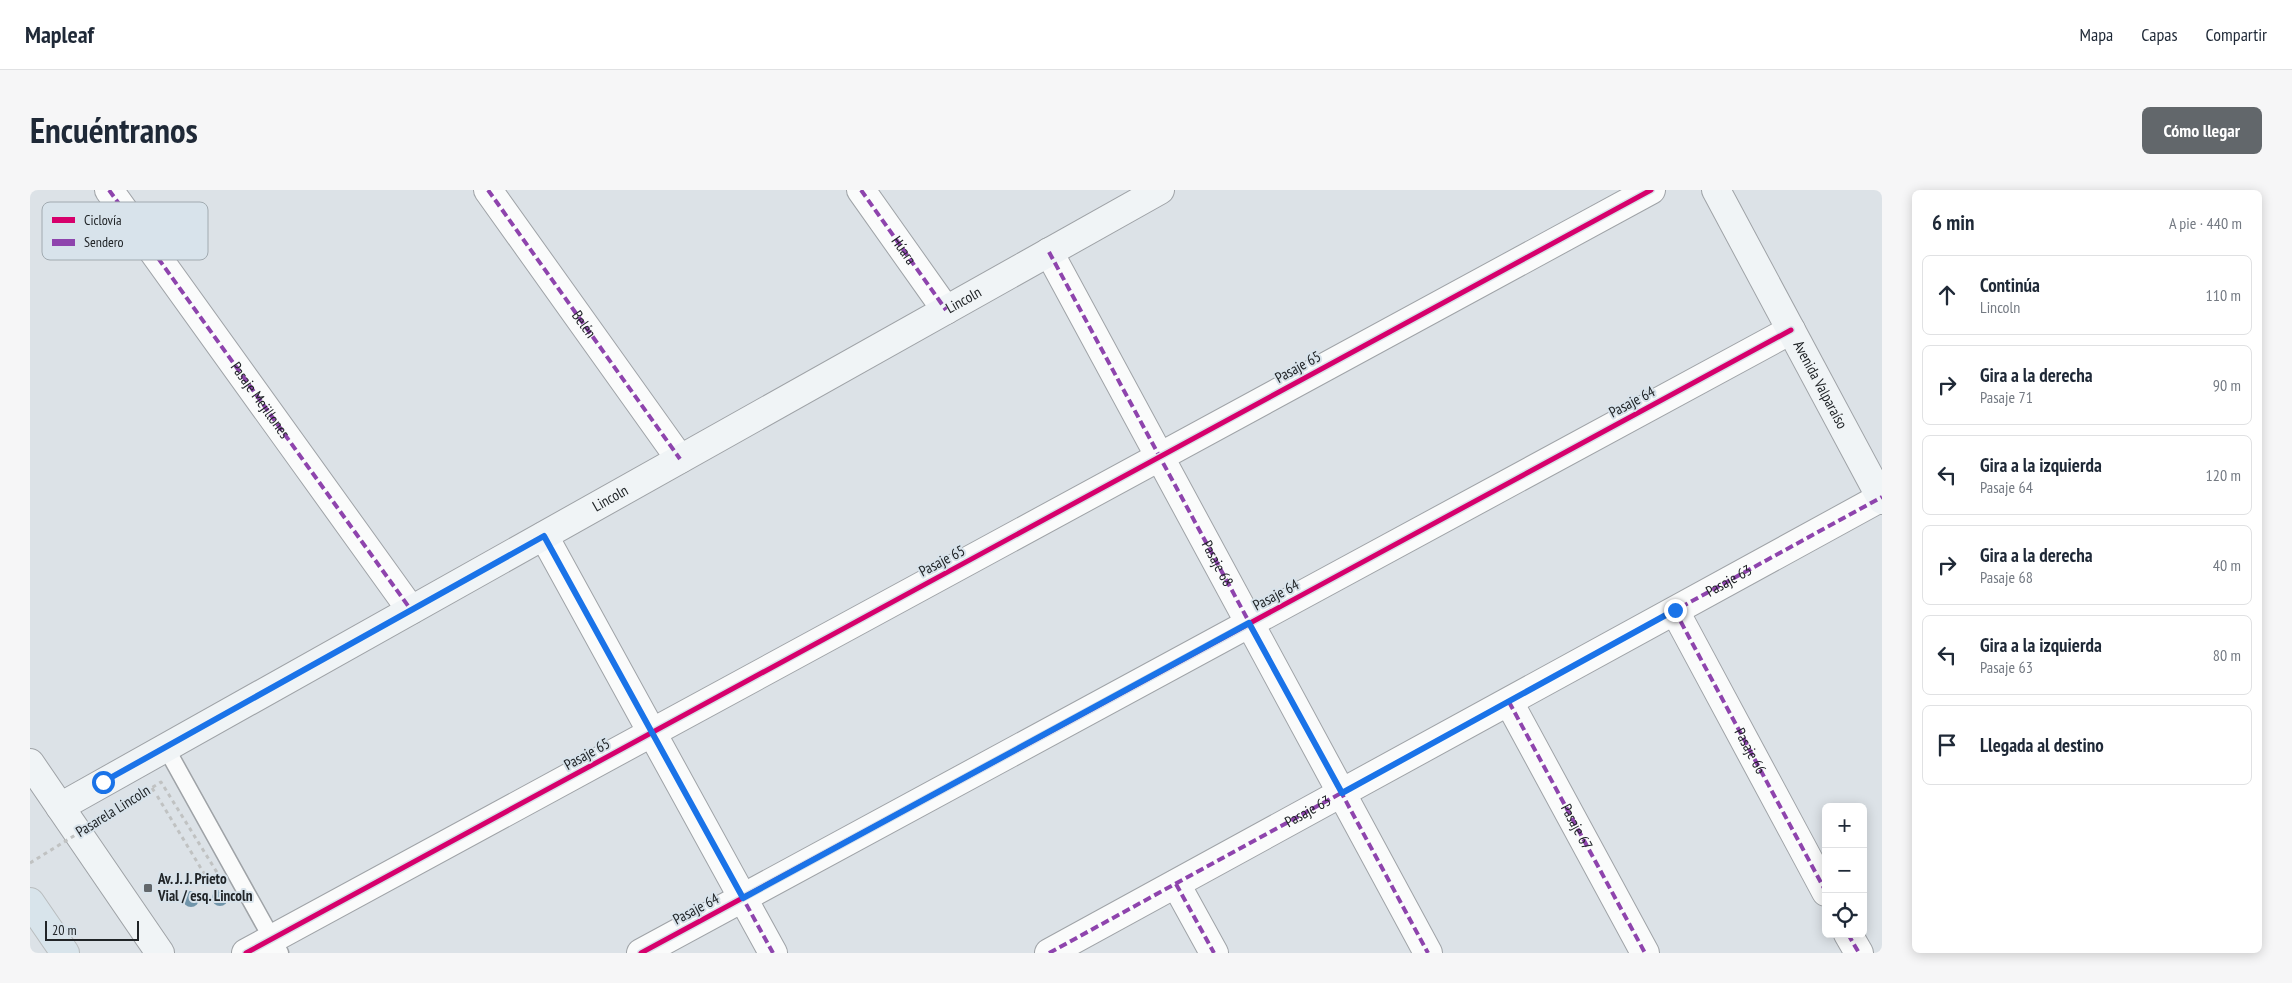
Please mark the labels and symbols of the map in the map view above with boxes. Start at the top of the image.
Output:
legend [42,202,208,260]
text: Ciclovía [84,211,122,229]
street label: Húara [888,232,921,268]
text: Sendero [84,233,124,251]
street label: Lincoln [942,282,984,317]
street label: Belén [568,306,601,342]
street label: Avenida Valparaíso [1789,337,1852,432]
street label: Pasaje 65 [1271,346,1324,387]
street label: Pasaje Mejillones [227,358,295,442]
street label: Pasaje 64 [1605,381,1658,422]
street label: Lincoln [589,480,631,515]
street label: Pasaje 68 [1198,537,1238,590]
street label: Pasaje 65 [915,541,968,581]
street label: Pasaje 63 [1702,560,1755,601]
street label: Pasaje 64 [1249,574,1302,615]
route end [1664,599,1687,622]
street label: Pasaje 66 [1731,724,1771,777]
street label: Pasaje 65 [560,733,613,774]
route start [92,771,115,794]
street label: Pasarela Lincoln [72,780,153,841]
street label: Pasaje 63 [1281,791,1334,831]
street label: Pasaje 67 [1557,800,1597,853]
place label: Av. J. J. Prieto Vial / esq. Lincoln [157,869,253,905]
marker: Av. J. J. Prieto Vial / esq. Lincoln [142,882,154,894]
street label: Pasaje 64 [669,888,722,929]
scale bar [45,918,139,941]

